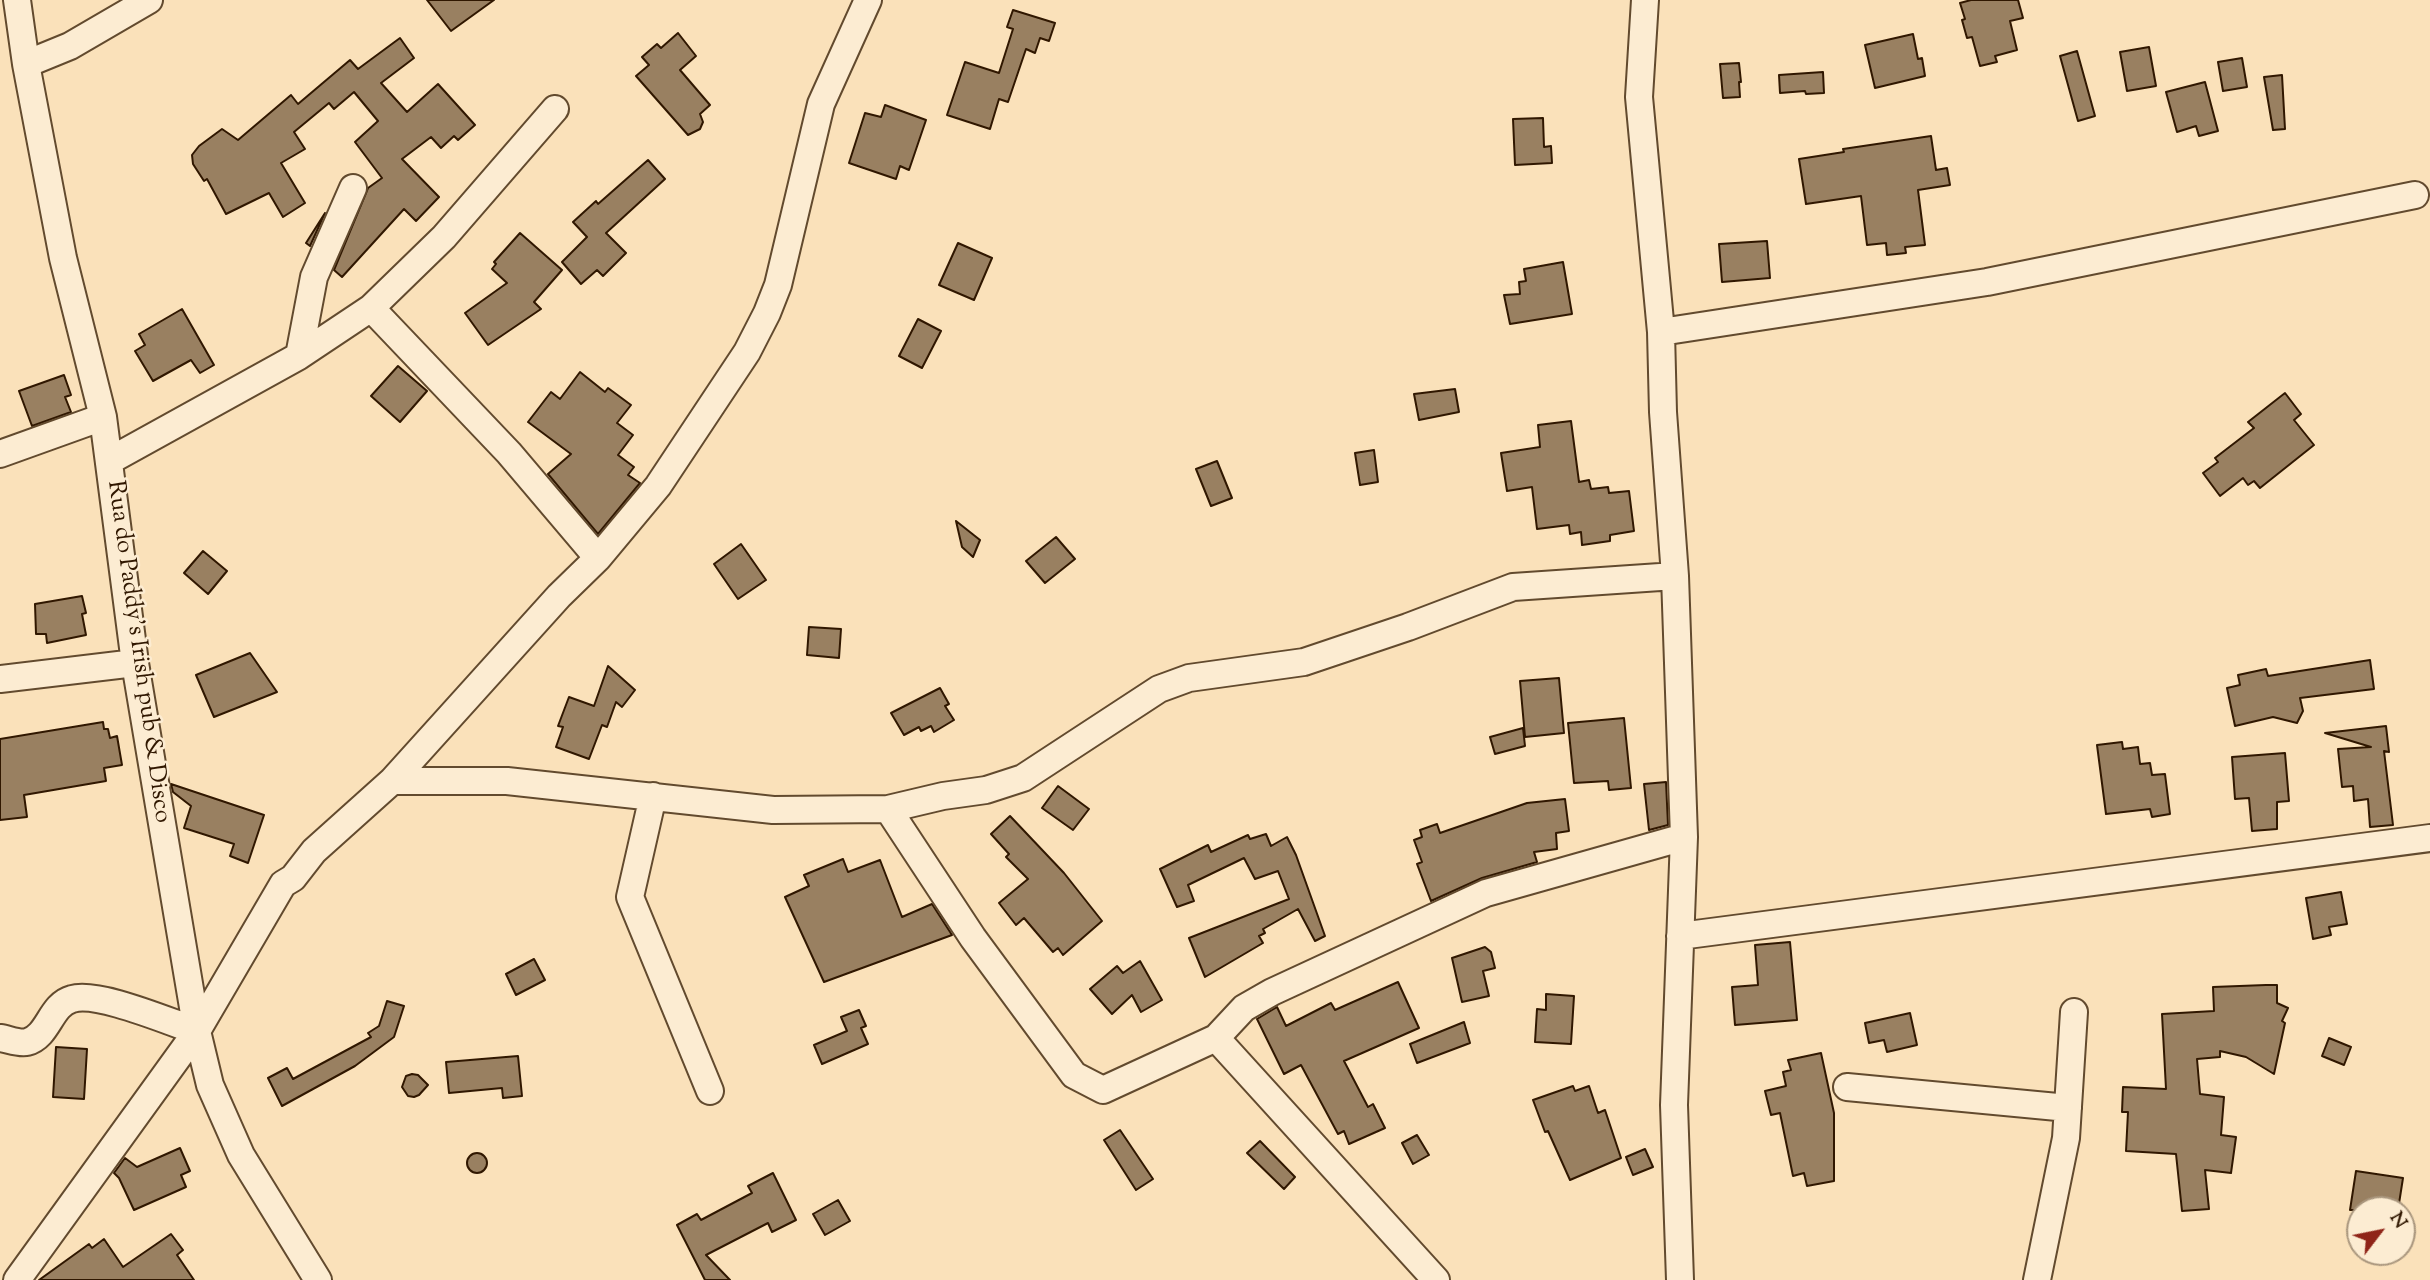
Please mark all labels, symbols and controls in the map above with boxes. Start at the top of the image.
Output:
street label: Rua do Paddy's Irish pub & Disco [99,479,175,825]
north arrow [2346,1196,2416,1266]
text: N [2382,1207,2413,1234]

